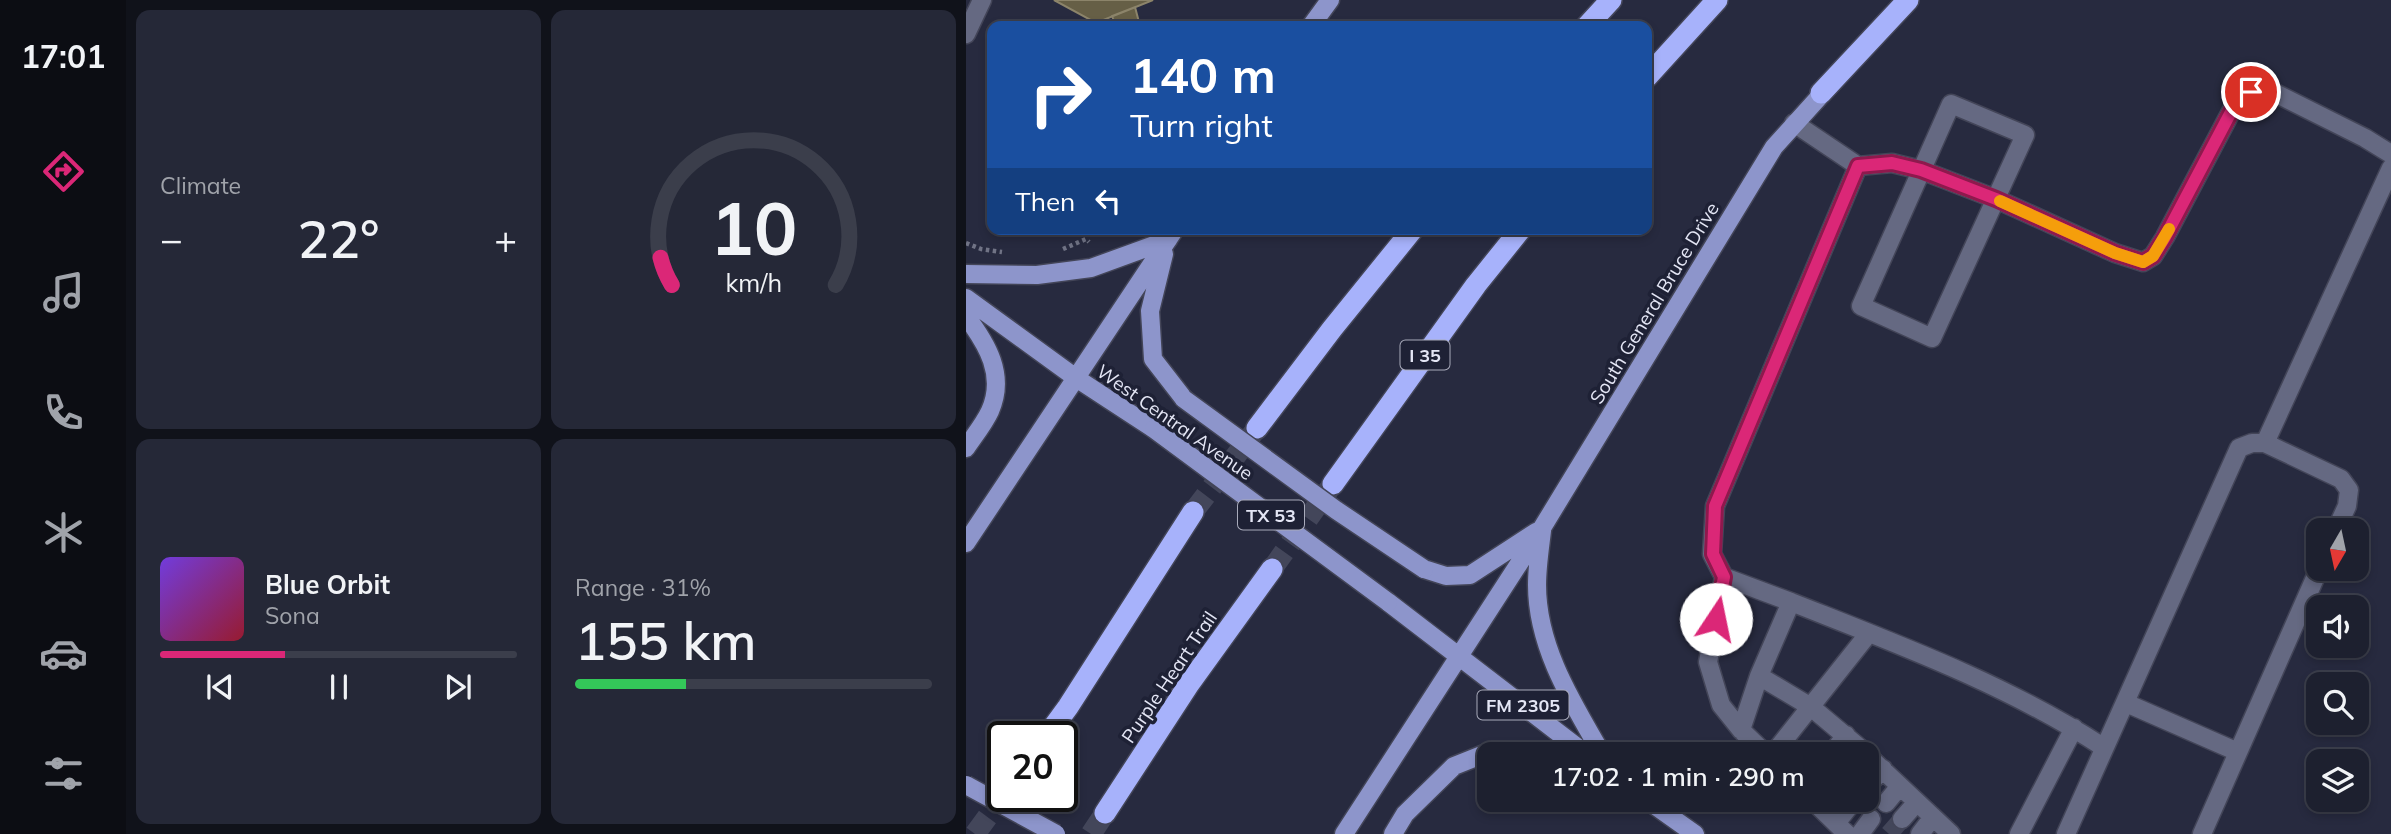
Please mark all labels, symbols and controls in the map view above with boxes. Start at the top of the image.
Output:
text: 17:01 [21,36,105,76]
text: 140 m [1130,44,1276,105]
icon: right [1015,49,1106,140]
pin [2221,62,2281,122]
icon: arrive [2232,73,2270,111]
text: Turn right [1130,105,1273,145]
icon: directions [39,147,88,196]
text: Climate [160,171,241,200]
icon: left [1089,182,1127,220]
text: 10 [710,183,797,274]
text: Then [1015,185,1075,218]
street label: South General Bruce Drive [1584,198,1724,408]
text: 22° [298,206,379,271]
text: − [160,215,183,263]
text: + [494,215,517,263]
text: km/h [725,267,782,298]
icon: music [39,268,88,317]
road number: I 35 [1400,340,1450,370]
street label: West Central Avenue [1092,359,1258,485]
icon: phone [39,388,88,437]
road number: TX 53 [1238,500,1304,530]
icon: climate [39,508,88,557]
north arrow [2306,518,2370,581]
map controls [2306,518,2369,812]
text: Blue Orbit [265,568,390,601]
text: Range · 31% [575,573,711,602]
position arrow [1679,582,1753,656]
button: sound [2306,595,2369,658]
text: Sona [265,601,320,630]
street label: Purple Heart Trail [1116,606,1222,748]
text: 155 km [575,608,756,673]
icon: car [39,629,88,678]
icon: previous [201,668,239,706]
icon: pause [320,668,358,706]
icon: next [439,668,477,706]
button: search [2306,672,2369,735]
road number: FM 2305 [1478,690,1568,720]
speed limit sign: 20 [987,721,1078,812]
icon: filters [39,749,88,798]
button: layers [2306,749,2369,812]
text: 17:02 · 1 min · 290 m [1551,760,1805,793]

